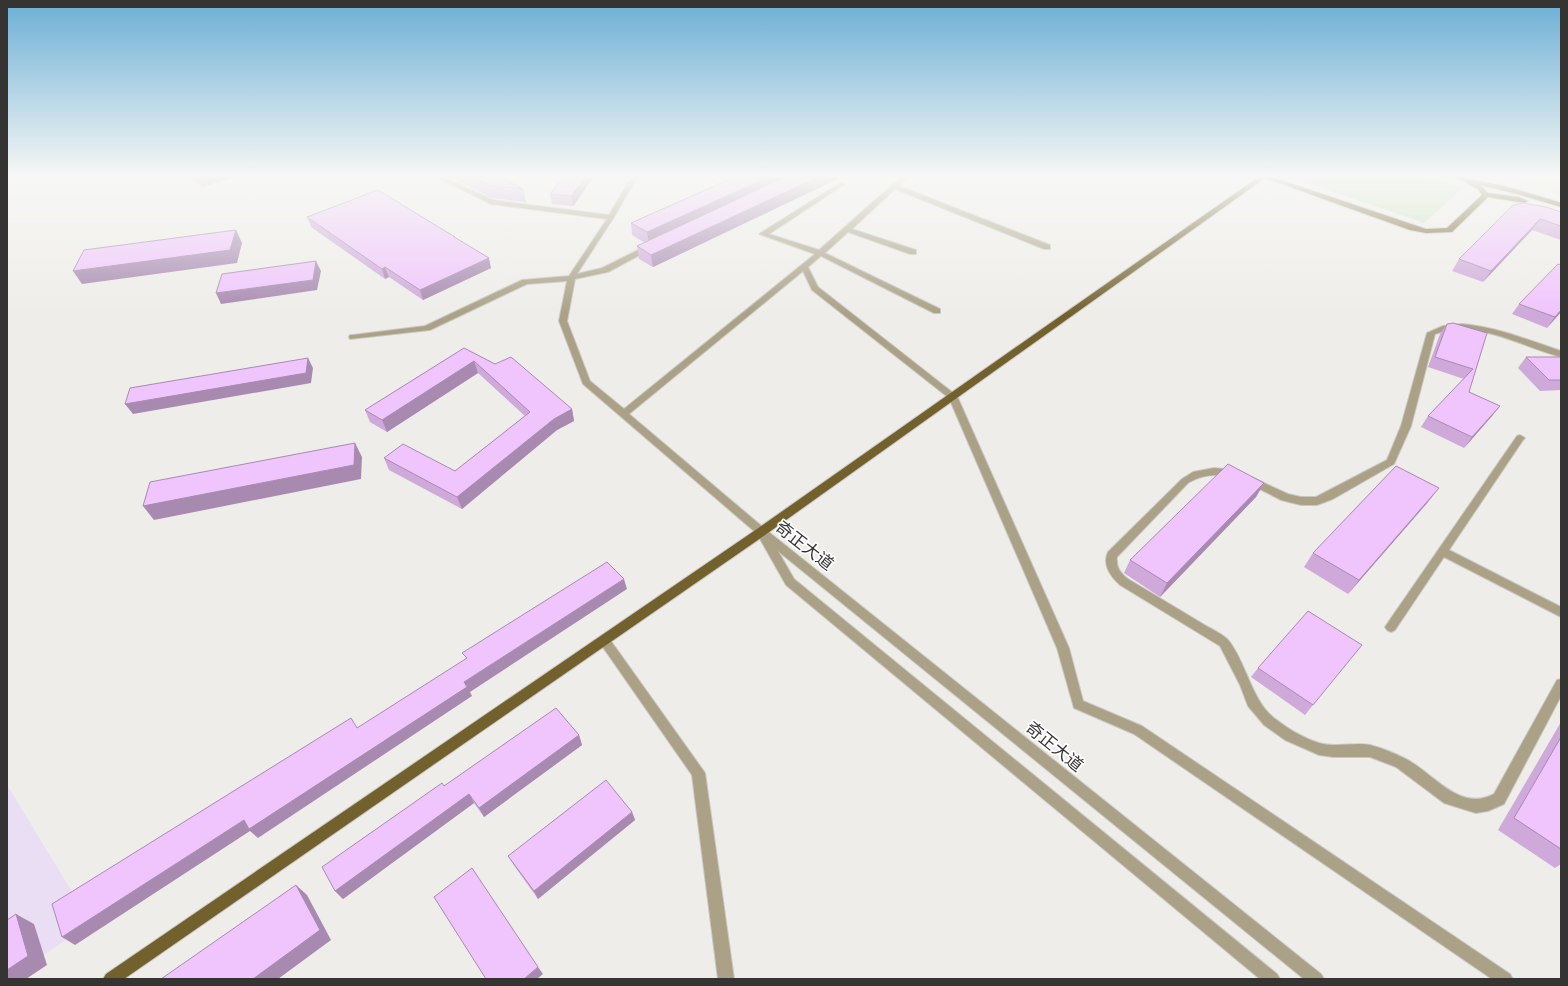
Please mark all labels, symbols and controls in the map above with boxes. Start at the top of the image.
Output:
street label: 奇正大道 [772,516,838,574]
street label: 奇正大道 [1022,716,1088,776]

